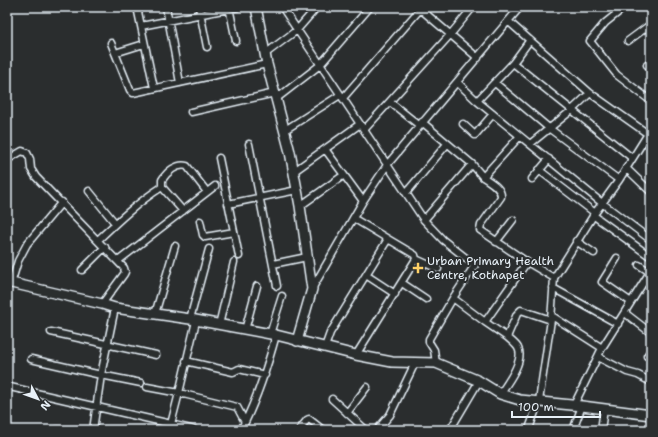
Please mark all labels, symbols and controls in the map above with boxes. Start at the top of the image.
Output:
place label: Urban Primary Health Centre, Kothapet [427,253,554,283]
marker: Urban Primary Health Centre, Kothapet [412,262,424,274]
north arrow [18,379,58,419]
scale bar [512,393,600,419]
text: N [36,397,54,414]
text: 100 m [518,399,554,415]

